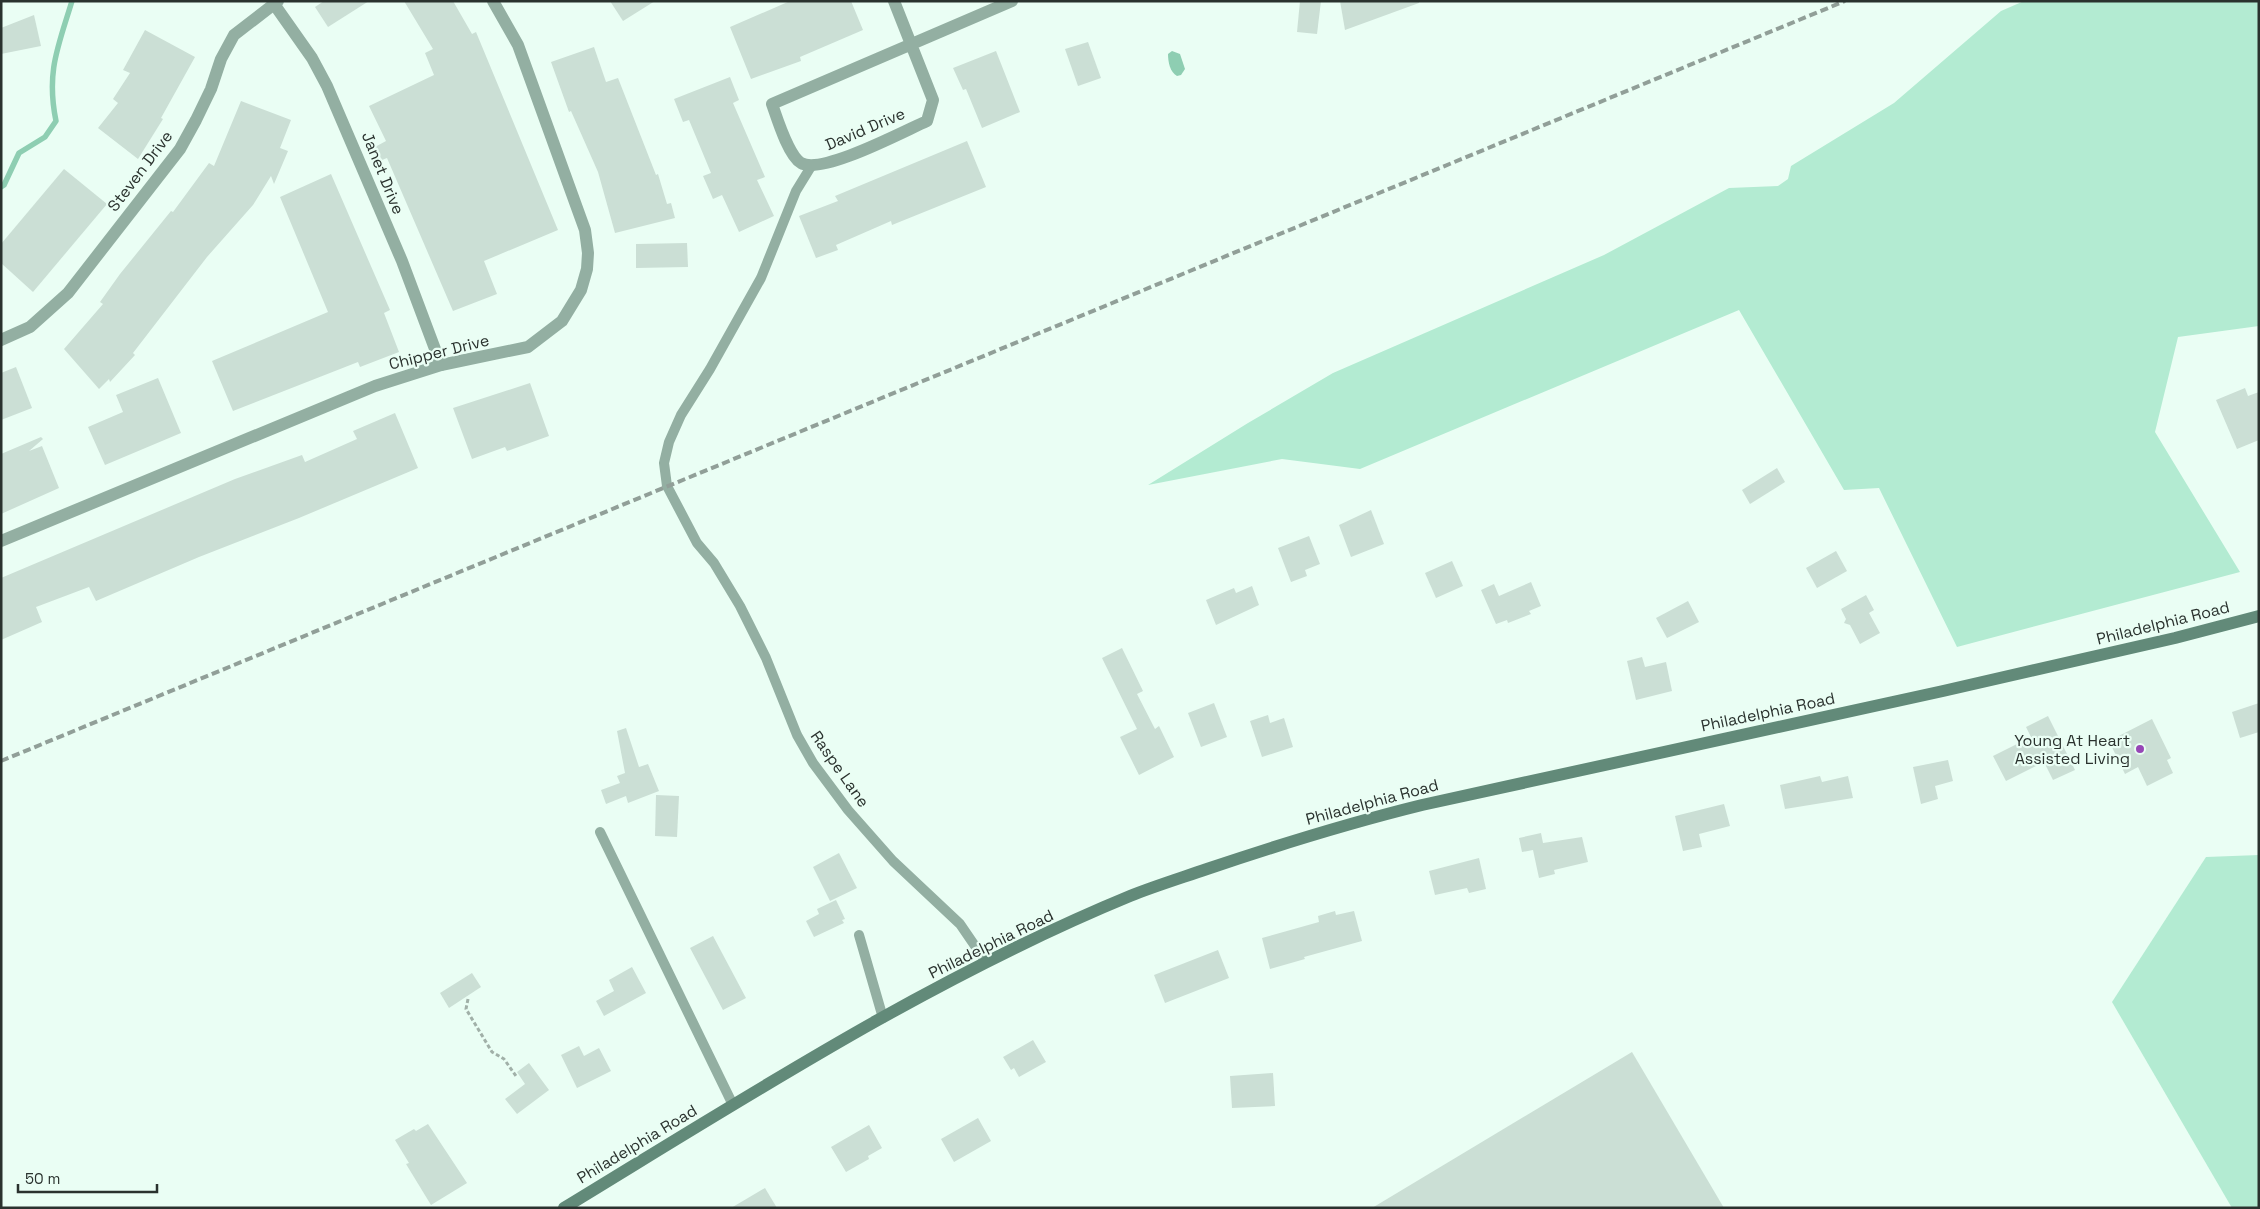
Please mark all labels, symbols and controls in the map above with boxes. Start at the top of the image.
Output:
street label: David Drive [822,103,908,155]
street label: Steven Drive [103,126,177,216]
street label: Janet Drive [357,129,409,217]
street label: Chipper Drive [387,329,491,375]
street label: Philadelphia Road [2094,596,2232,650]
street label: Philadelphia Road [1699,688,1837,736]
street label: Raspe Lane [806,727,874,811]
place label: Young At Heart Assisted Living [2014,730,2130,769]
marker: Young At Heart Assisted Living [2134,743,2146,755]
street label: Philadelphia Road [1303,774,1441,830]
street label: Philadelphia Road [925,905,1057,983]
street label: Philadelphia Road [573,1100,701,1188]
scale bar [18,1162,156,1194]
text: 50 m [25,1169,60,1188]

